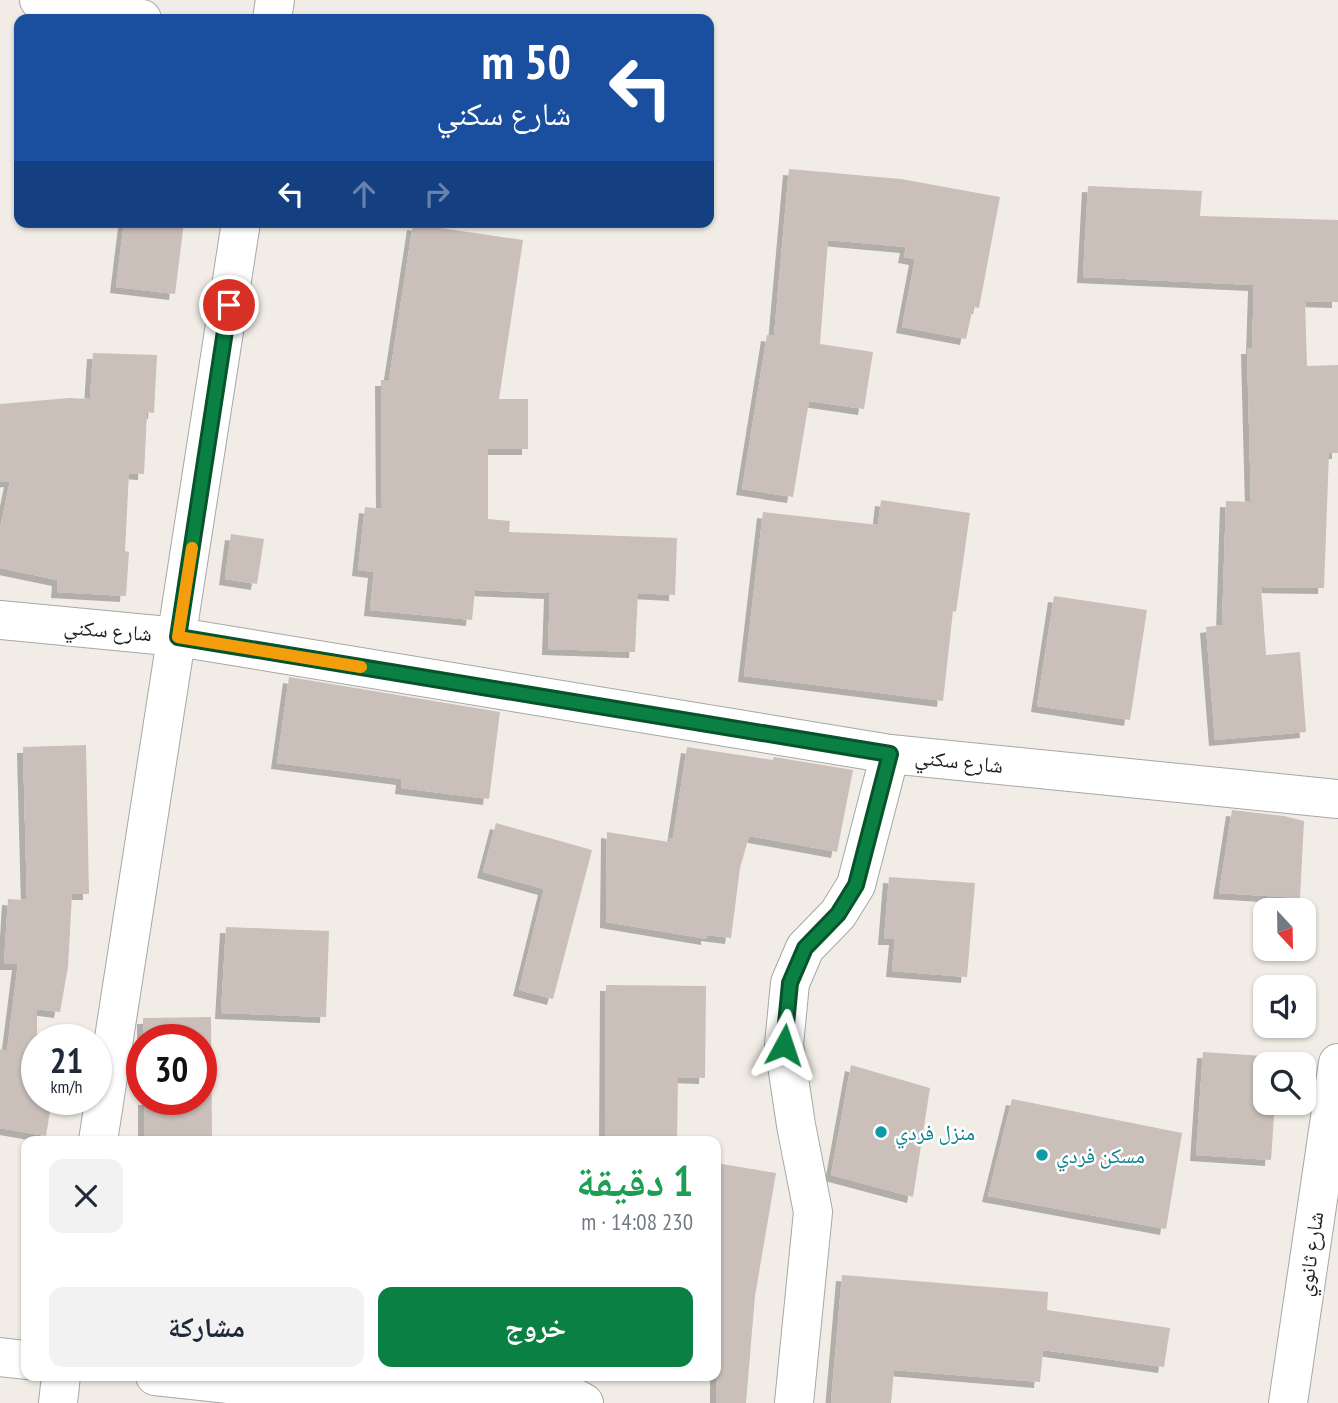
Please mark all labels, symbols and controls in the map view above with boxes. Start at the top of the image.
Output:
text: 50 m [482,29,571,93]
icon: left [595,42,686,133]
text: شارع سكني [436,92,571,134]
icon: left [272,175,310,213]
icon: ahead [345,175,383,213]
icon: right [418,175,456,213]
pin [199,275,259,335]
icon: arrive [210,286,248,324]
street label: شارع سكني [63,613,153,651]
street label: شارع سكني [913,743,1004,782]
north arrow [1253,898,1316,961]
map controls [1253,898,1316,1115]
button: sound [1253,975,1316,1038]
position arrow [747,1008,821,1082]
speed limit sign: 30 [126,1024,217,1115]
text: 21 [50,1037,83,1083]
button: search [1253,1052,1316,1115]
text: km/h [51,1075,82,1098]
place label: منزل فردي [895,1119,975,1149]
marker: منزل فردي [873,1124,889,1140]
place label: مسكن فردي [1056,1142,1145,1172]
marker: مسكن فردي [1034,1147,1050,1163]
text: 1 دقيقة [576,1153,693,1208]
button: close [49,1159,123,1233]
text: 230 m · 14:08 [581,1207,693,1236]
street label: شارع ثانوي [1291,1210,1333,1299]
button: مشاركة [49,1287,364,1367]
button: خروج [378,1287,693,1367]

